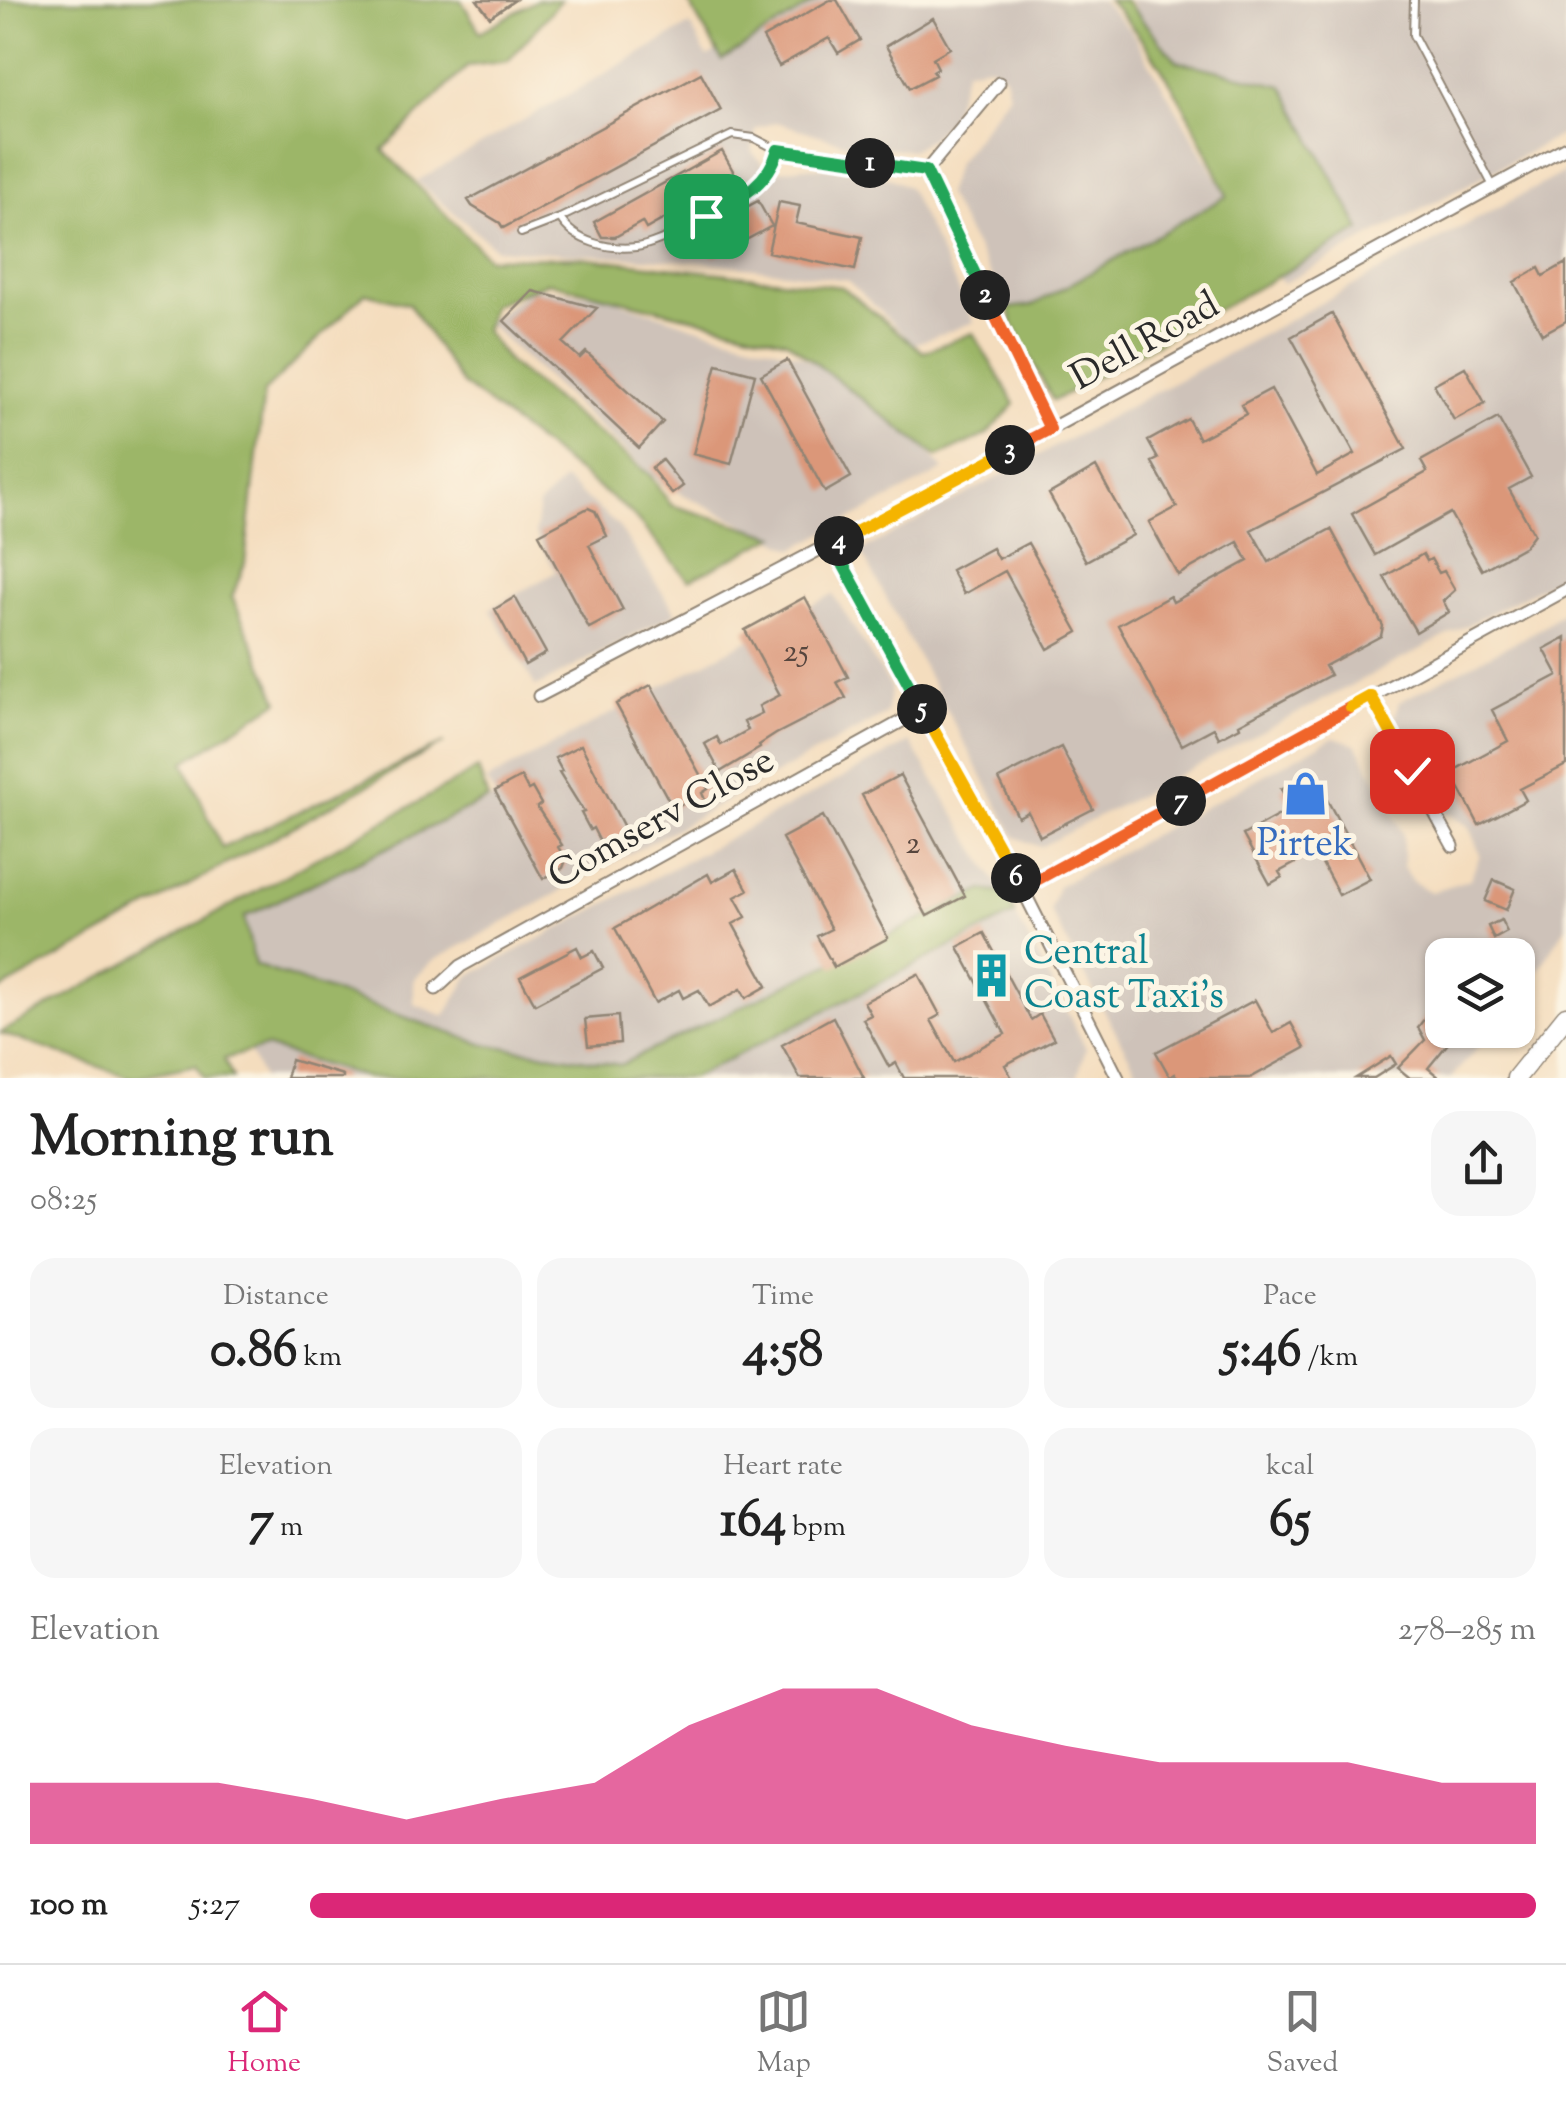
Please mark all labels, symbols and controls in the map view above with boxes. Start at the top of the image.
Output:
pin: 1 [845,138,895,188]
text: 1 [865,143,875,183]
pin [664,174,749,259]
icon: arrive [679,189,734,244]
pin: 2 [960,270,1010,320]
text: 2 [978,275,992,315]
street label: Dell Road [1062,280,1230,406]
pin: 3 [985,425,1035,475]
text: 3 [1004,430,1016,470]
pin: 4 [814,516,864,566]
text: 4 [832,521,846,561]
house number: 25 [783,630,809,676]
pin: 5 [897,684,947,734]
text: 5 [917,689,927,729]
pin [1370,729,1455,814]
street label: Comserv Close [539,736,785,904]
icon: check [1385,744,1440,799]
shop icon: Pirtek [1281,770,1329,818]
pin: 7 [1156,776,1206,826]
text: 7 [1174,781,1188,821]
place label: Pirtek [1257,819,1354,873]
house number: 2 [906,822,921,868]
pin: 6 [991,853,1041,903]
text: 6 [1009,858,1023,898]
place label: Central Coast Taxi's [1024,927,1224,1025]
map controls [1425,938,1535,1048]
button: layers [1425,938,1535,1048]
building icon: Central Coast Taxi's [967,952,1015,1000]
text: Morning run [30,1101,334,1180]
button: share [1431,1111,1536,1216]
text: 08:25 [30,1178,97,1224]
text: Distance [223,1277,329,1317]
text: Time [752,1277,814,1317]
text: Pace [1263,1277,1317,1317]
text: 0.86 [210,1317,298,1389]
text: 4:58 [743,1317,823,1389]
text: 5:46 [1222,1317,1302,1389]
text: km [298,1338,342,1378]
text: /km [1302,1338,1358,1378]
text: Elevation [219,1447,333,1487]
text: Heart rate [723,1447,843,1487]
text: kcal [1266,1447,1314,1487]
text: 7 [249,1487,274,1559]
text: 164 [720,1487,786,1559]
text: 65 [1269,1487,1311,1559]
text: m [274,1508,303,1548]
text: bpm [786,1508,846,1548]
text: Elevation [30,1608,160,1654]
text: 278–285 m [1398,1608,1536,1654]
text: 100 m [30,1883,108,1929]
text: 5:27 [190,1883,240,1929]
tab: Home [228,1984,301,2084]
tab: Map [756,1984,811,2084]
tab: Saved [1266,1984,1338,2084]

